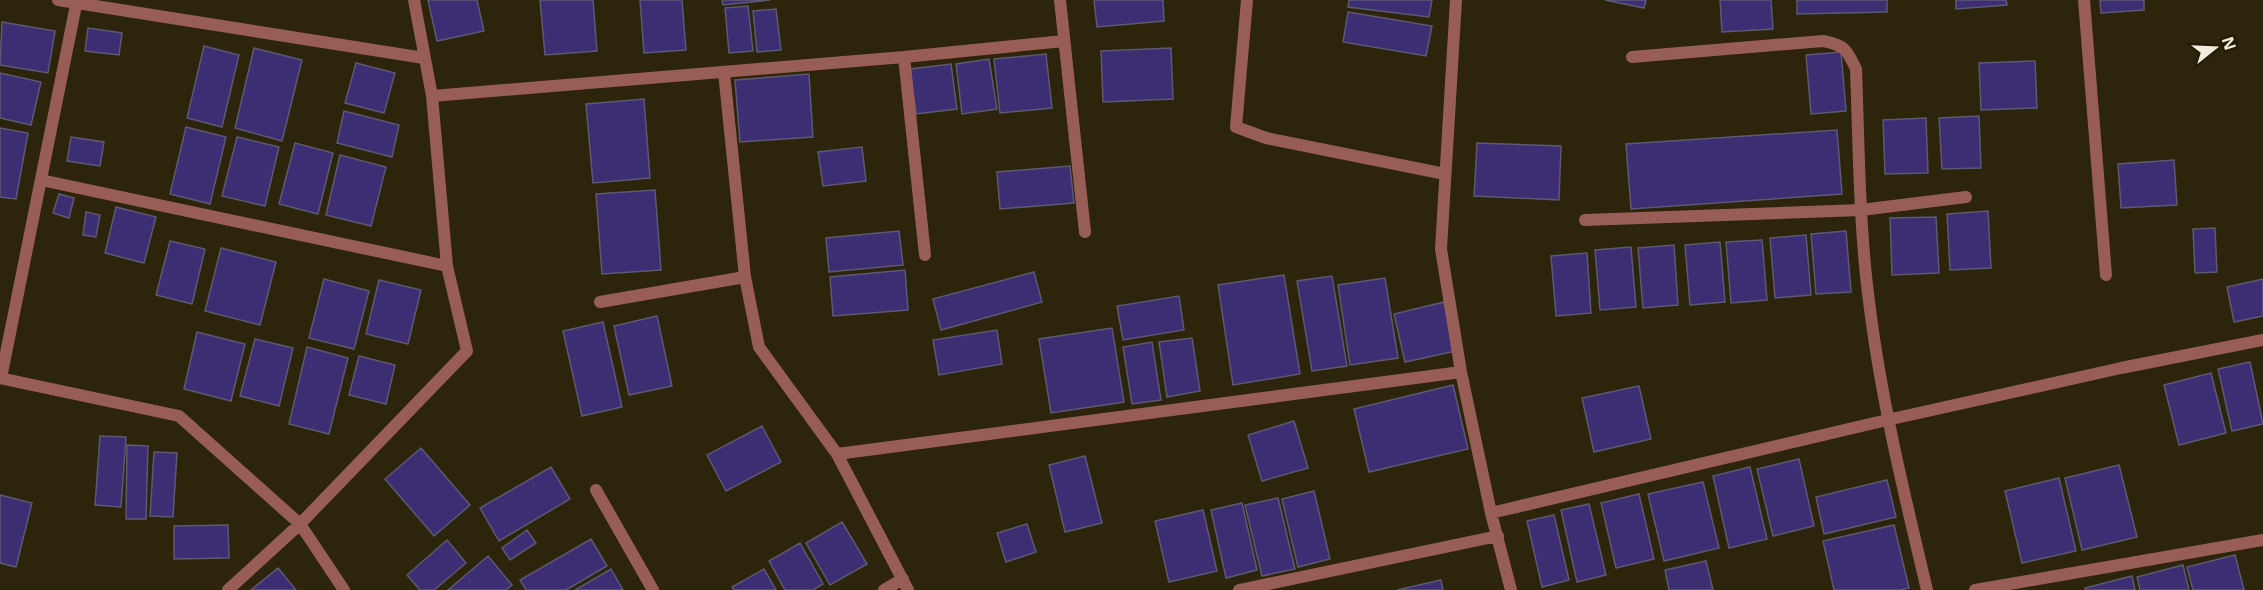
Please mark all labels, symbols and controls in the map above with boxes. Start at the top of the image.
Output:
north arrow [2185,18,2245,78]
text: N [2217,34,2242,53]

